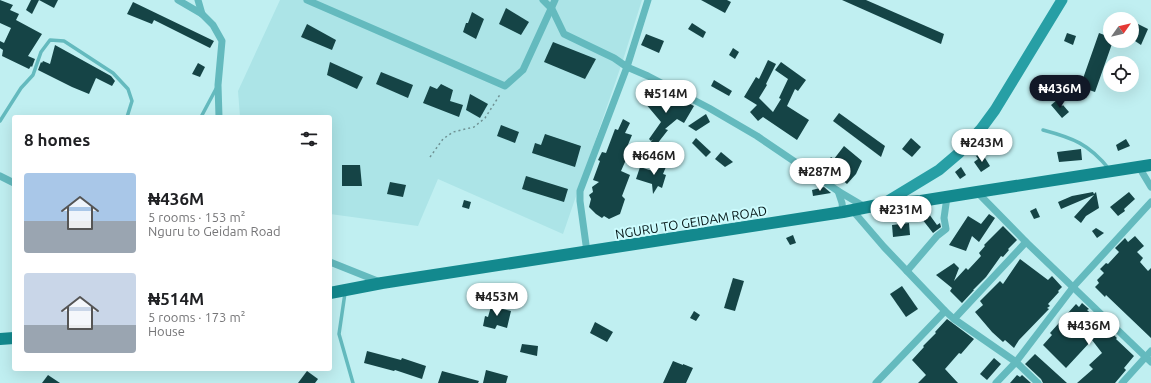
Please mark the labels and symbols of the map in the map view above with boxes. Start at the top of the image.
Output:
north arrow [1103,12,1139,48]
pin: ₦436M [1032,75,1088,109]
pin: ₦514M [638,80,694,114]
pin: ₦243M [954,129,1010,163]
pin: ₦646M [626,142,682,176]
pin: ₦287M [792,158,848,192]
pin: ₦231M [873,196,929,230]
street label: NGURU TO GEIDAM ROAD [614,203,768,241]
pin: ₦453M [469,283,525,317]
pin: ₦436M [1061,312,1117,346]

